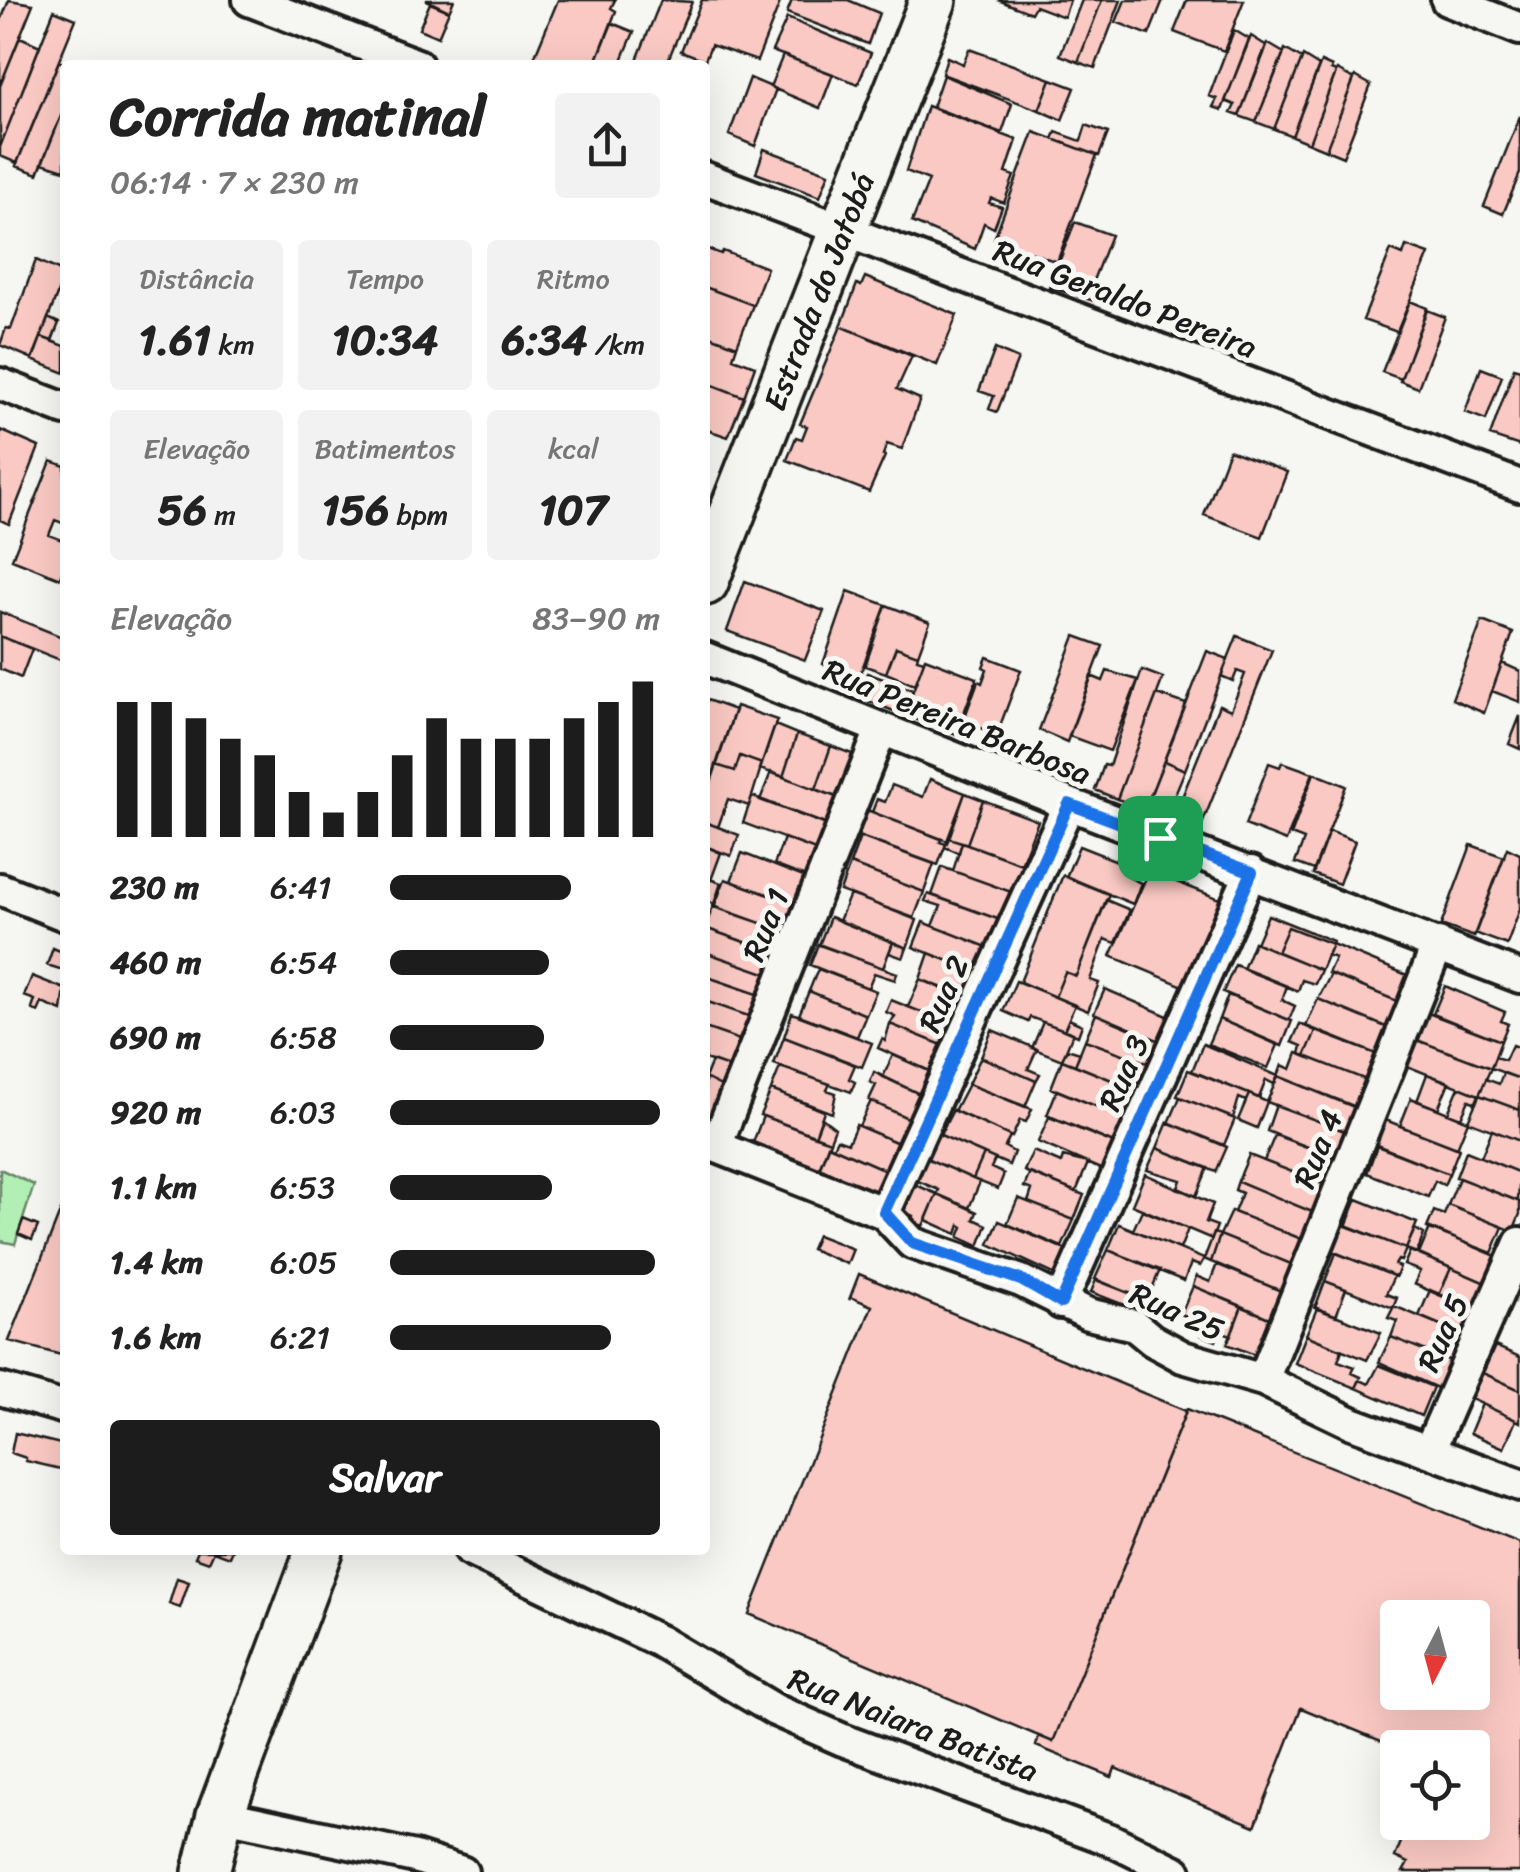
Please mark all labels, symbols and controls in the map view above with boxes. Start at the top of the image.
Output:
text: Corrida matinal [110,68,486,165]
button: share [555,93,660,198]
text: 06:14 · 7 × 230 m [110,154,359,211]
street label: Estrada do Jatobá [746,164,891,419]
street label: Rua Geraldo Pereira [985,222,1265,376]
text: Distância [139,254,254,303]
text: Tempo [346,254,424,303]
text: Ritmo [537,254,610,303]
text: 1.61 [139,303,211,377]
text: 10:34 [332,303,438,377]
text: 6:34 [502,303,587,377]
text: km [211,320,255,369]
text: /km [587,320,645,369]
text: Elevação [143,424,250,473]
text: Batimentos [314,424,456,473]
text: kcal [548,424,599,473]
text: 56 [158,473,207,547]
text: 156 [322,473,389,547]
text: 107 [539,473,608,547]
text: m [207,490,236,539]
text: bpm [389,490,448,539]
text: Elevação [110,590,232,647]
text: 83–90 m [532,590,660,647]
street label: Rua Pereira Barbosa [814,642,1100,802]
pin [1118,796,1203,881]
icon: arrive [1133,811,1188,866]
text: 230 m [110,859,199,916]
text: 6:41 [270,859,332,916]
street label: Rua 1 [726,880,806,970]
text: 460 m [110,934,201,991]
text: 6:54 [270,934,337,991]
street label: Rua 2 [902,946,986,1042]
text: 690 m [110,1009,201,1066]
text: 6:58 [270,1009,337,1066]
street label: Rua 3 [1082,1026,1166,1120]
text: 920 m [110,1084,201,1141]
text: 6:03 [270,1084,336,1141]
street label: Rua 4 [1276,1101,1360,1197]
text: 1.1 km [110,1159,197,1216]
text: 6:53 [270,1159,335,1216]
text: 1.4 km [110,1234,203,1291]
text: 6:05 [270,1234,338,1291]
street label: Rua 25 [1120,1266,1234,1358]
street label: Rua 5 [1401,1285,1485,1381]
text: 1.6 km [110,1309,201,1366]
text: 6:21 [270,1309,330,1366]
button: Salvar [110,1420,660,1535]
north arrow [1380,1600,1490,1710]
map controls [1380,1600,1490,1840]
street label: Rua Naiara Batista [779,1651,1047,1799]
button: locate [1380,1730,1490,1840]

